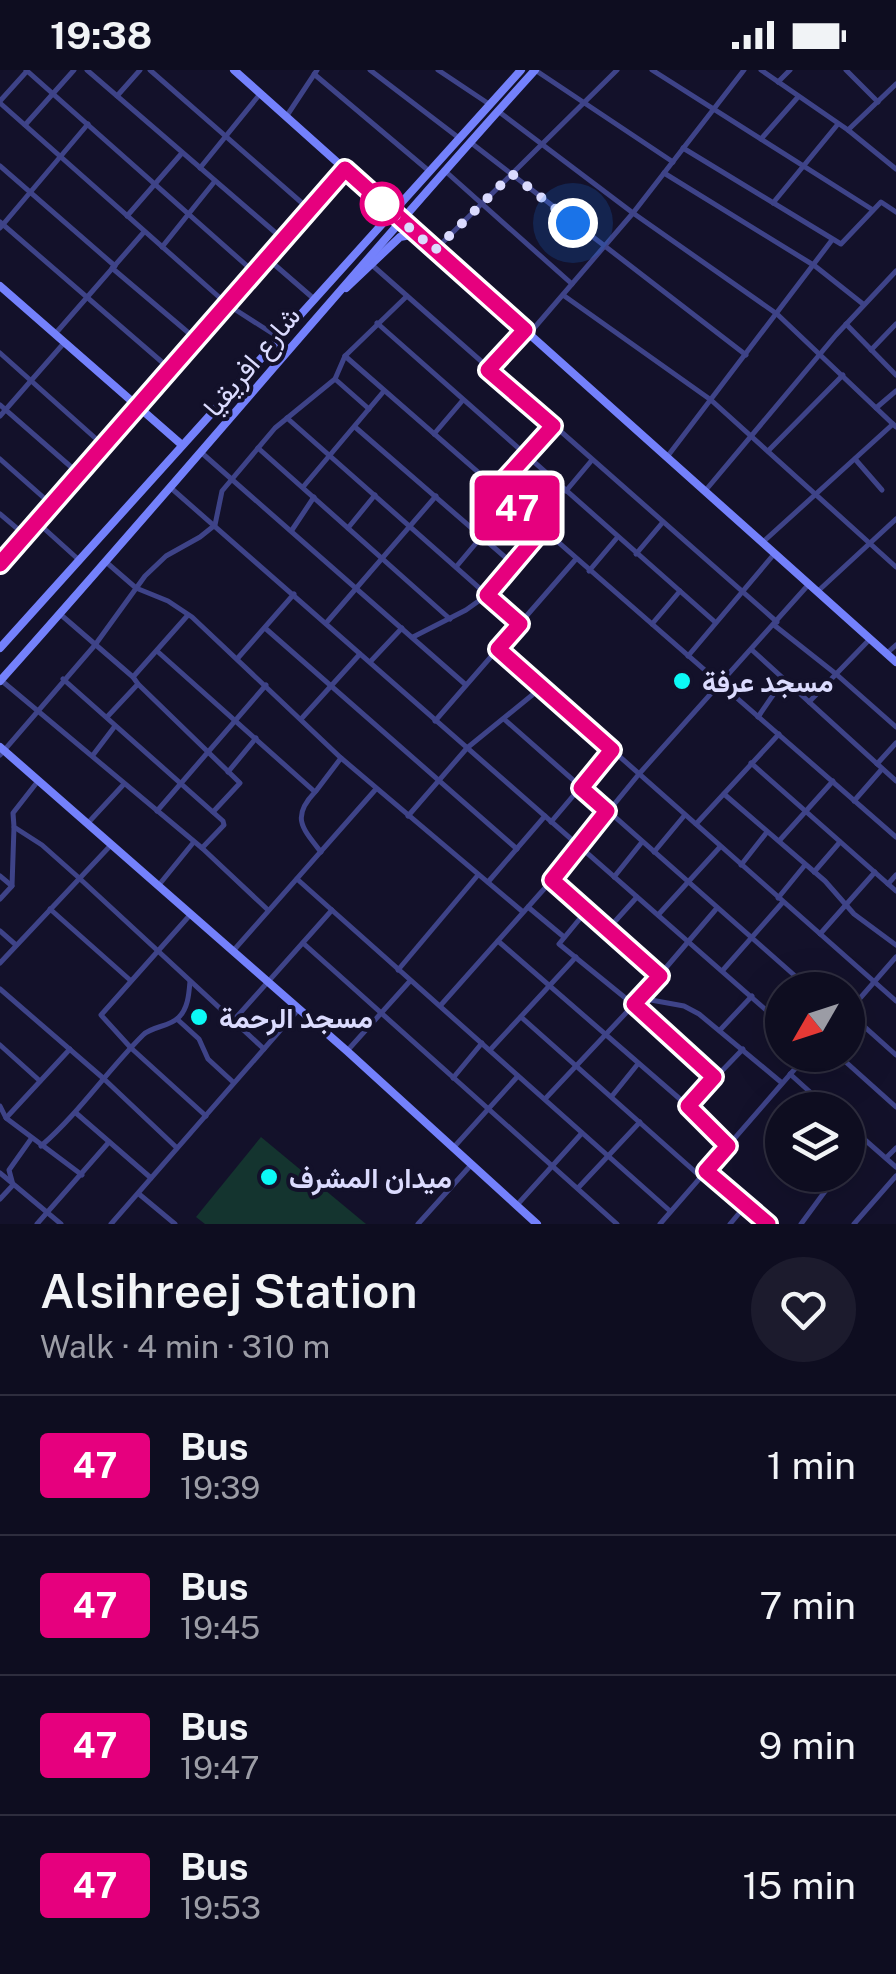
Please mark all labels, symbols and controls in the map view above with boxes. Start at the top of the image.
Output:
text: 19:38 [50,13,152,58]
unlabelled marker [361,183,403,225]
your location [548,198,598,248]
street label: شارع افريقيا [195,299,309,425]
line badge: 47 [472,476,562,540]
text: 47 [495,488,539,529]
place label: مسجد عرفة [702,665,833,700]
marker: مسجد عرفة [671,670,693,692]
north arrow [765,972,865,1072]
map controls [765,972,865,1192]
place label: مسجد الرحمة [219,1001,373,1036]
marker: مسجد الرحمة [188,1006,210,1028]
button: layers [765,1092,865,1192]
place label: ميدان المشرف [289,1161,452,1196]
marker: ميدان المشرف [258,1166,280,1188]
button: heart [751,1257,856,1362]
text: Alsihreej Station [40,1262,418,1319]
text: Walk · 4 min · 310 m [40,1328,330,1365]
text: Bus [180,1424,249,1469]
text: 1 min [767,1443,856,1488]
text: 47 [73,1445,117,1486]
text: 19:39 [180,1469,260,1506]
text: Bus [180,1564,249,1609]
text: 7 min [759,1583,856,1628]
text: 47 [73,1585,117,1626]
text: 19:45 [180,1609,260,1646]
text: Bus [180,1704,249,1749]
text: 9 min [759,1723,856,1768]
text: 47 [73,1725,117,1766]
text: 19:47 [180,1749,259,1786]
text: Bus [180,1844,249,1889]
text: 15 min [743,1863,856,1908]
text: 47 [73,1865,117,1906]
text: 19:53 [180,1889,261,1926]

